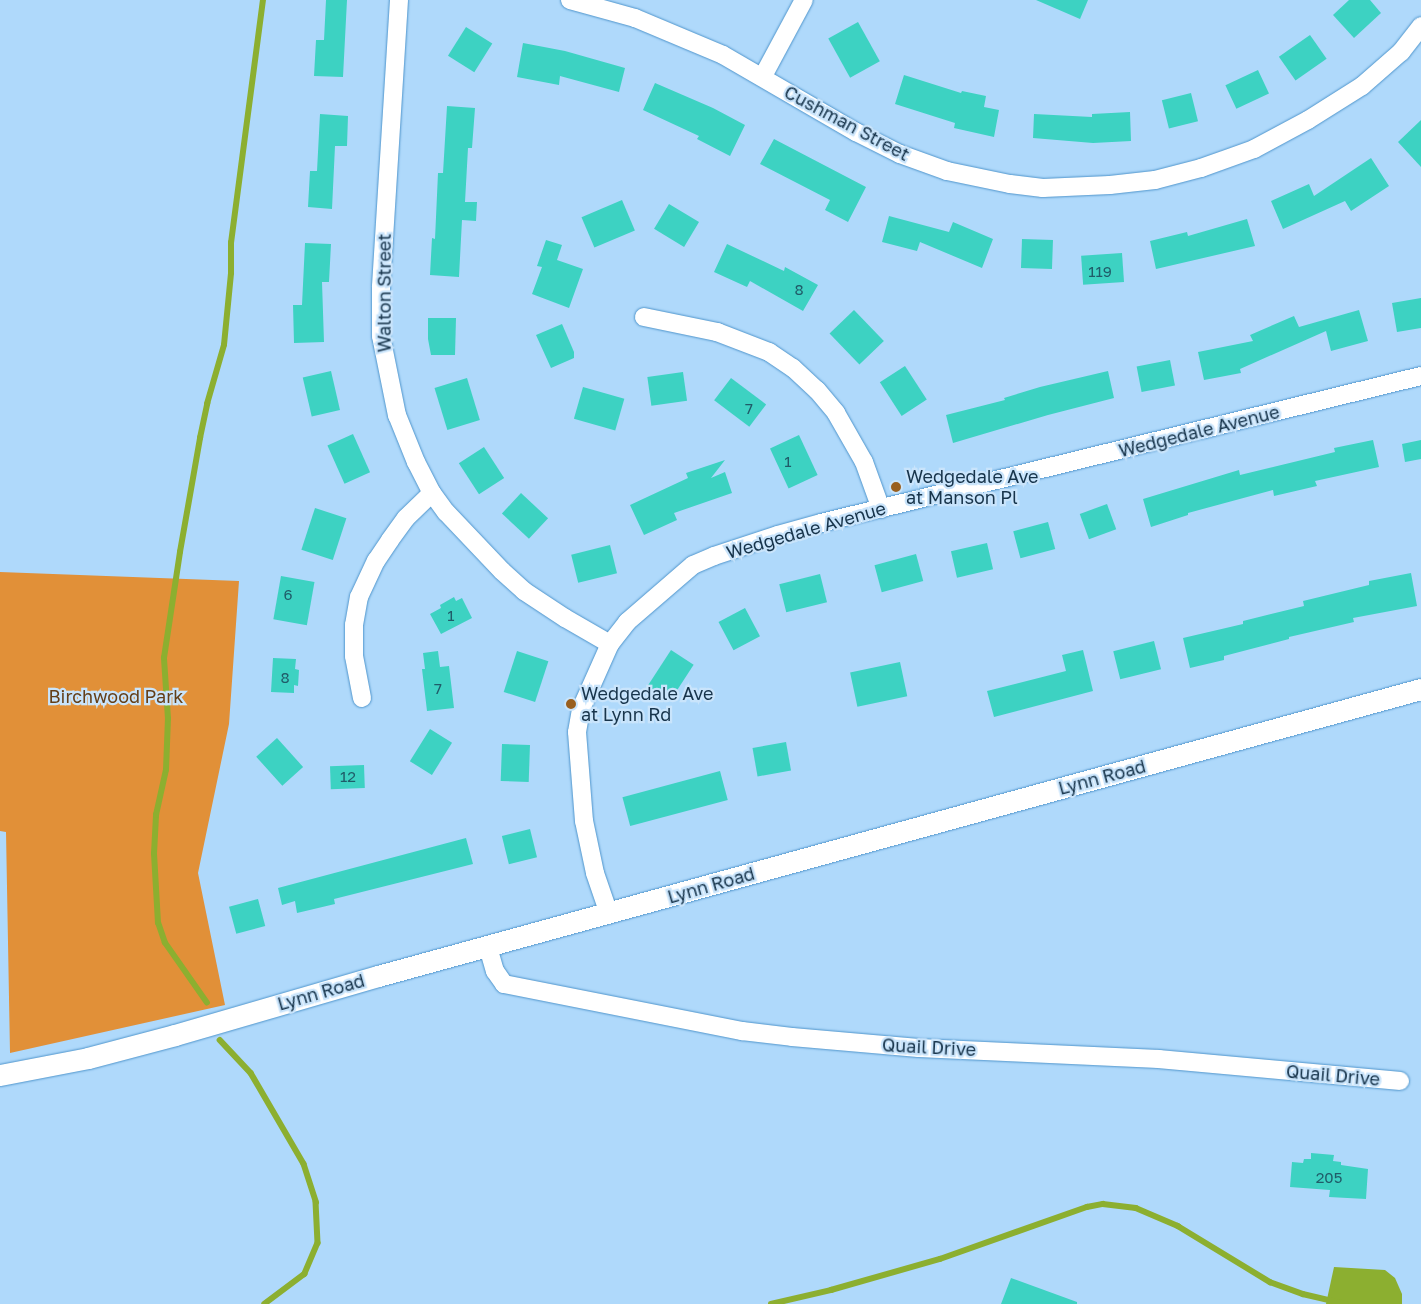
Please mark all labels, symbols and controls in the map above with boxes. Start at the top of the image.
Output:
street label: Cushman Street [781,81,913,165]
street label: Walton Street [373,234,395,352]
house number: 119 [1088,263,1112,281]
house number: 8 [794,281,804,299]
house number: 7 [745,400,753,418]
street label: Wedgedale Avenue [1116,401,1282,461]
house number: 1 [784,453,792,471]
place label: Wedgedale Ave at Manson Pl [906,466,1038,508]
marker: Wedgedale Ave at Manson Pl [890,481,902,493]
street label: Wedgedale Avenue [724,497,888,563]
house number: 6 [283,586,293,604]
house number: 1 [447,607,455,625]
house number: 8 [280,669,290,687]
house number: 7 [434,680,442,698]
place label: Wedgedale Ave at Lynn Rd [581,683,713,726]
park label: Birchwood Park [49,685,183,707]
marker: Wedgedale Ave at Lynn Rd [565,698,577,710]
street label: Lynn Road [1056,755,1148,799]
house number: 12 [340,768,356,786]
street label: Lynn Road [665,862,757,908]
street label: Lynn Road [275,969,367,1015]
street label: Quail Drive [881,1034,977,1060]
street label: Quail Drive [1285,1060,1381,1090]
house number: 205 [1316,1169,1342,1187]

